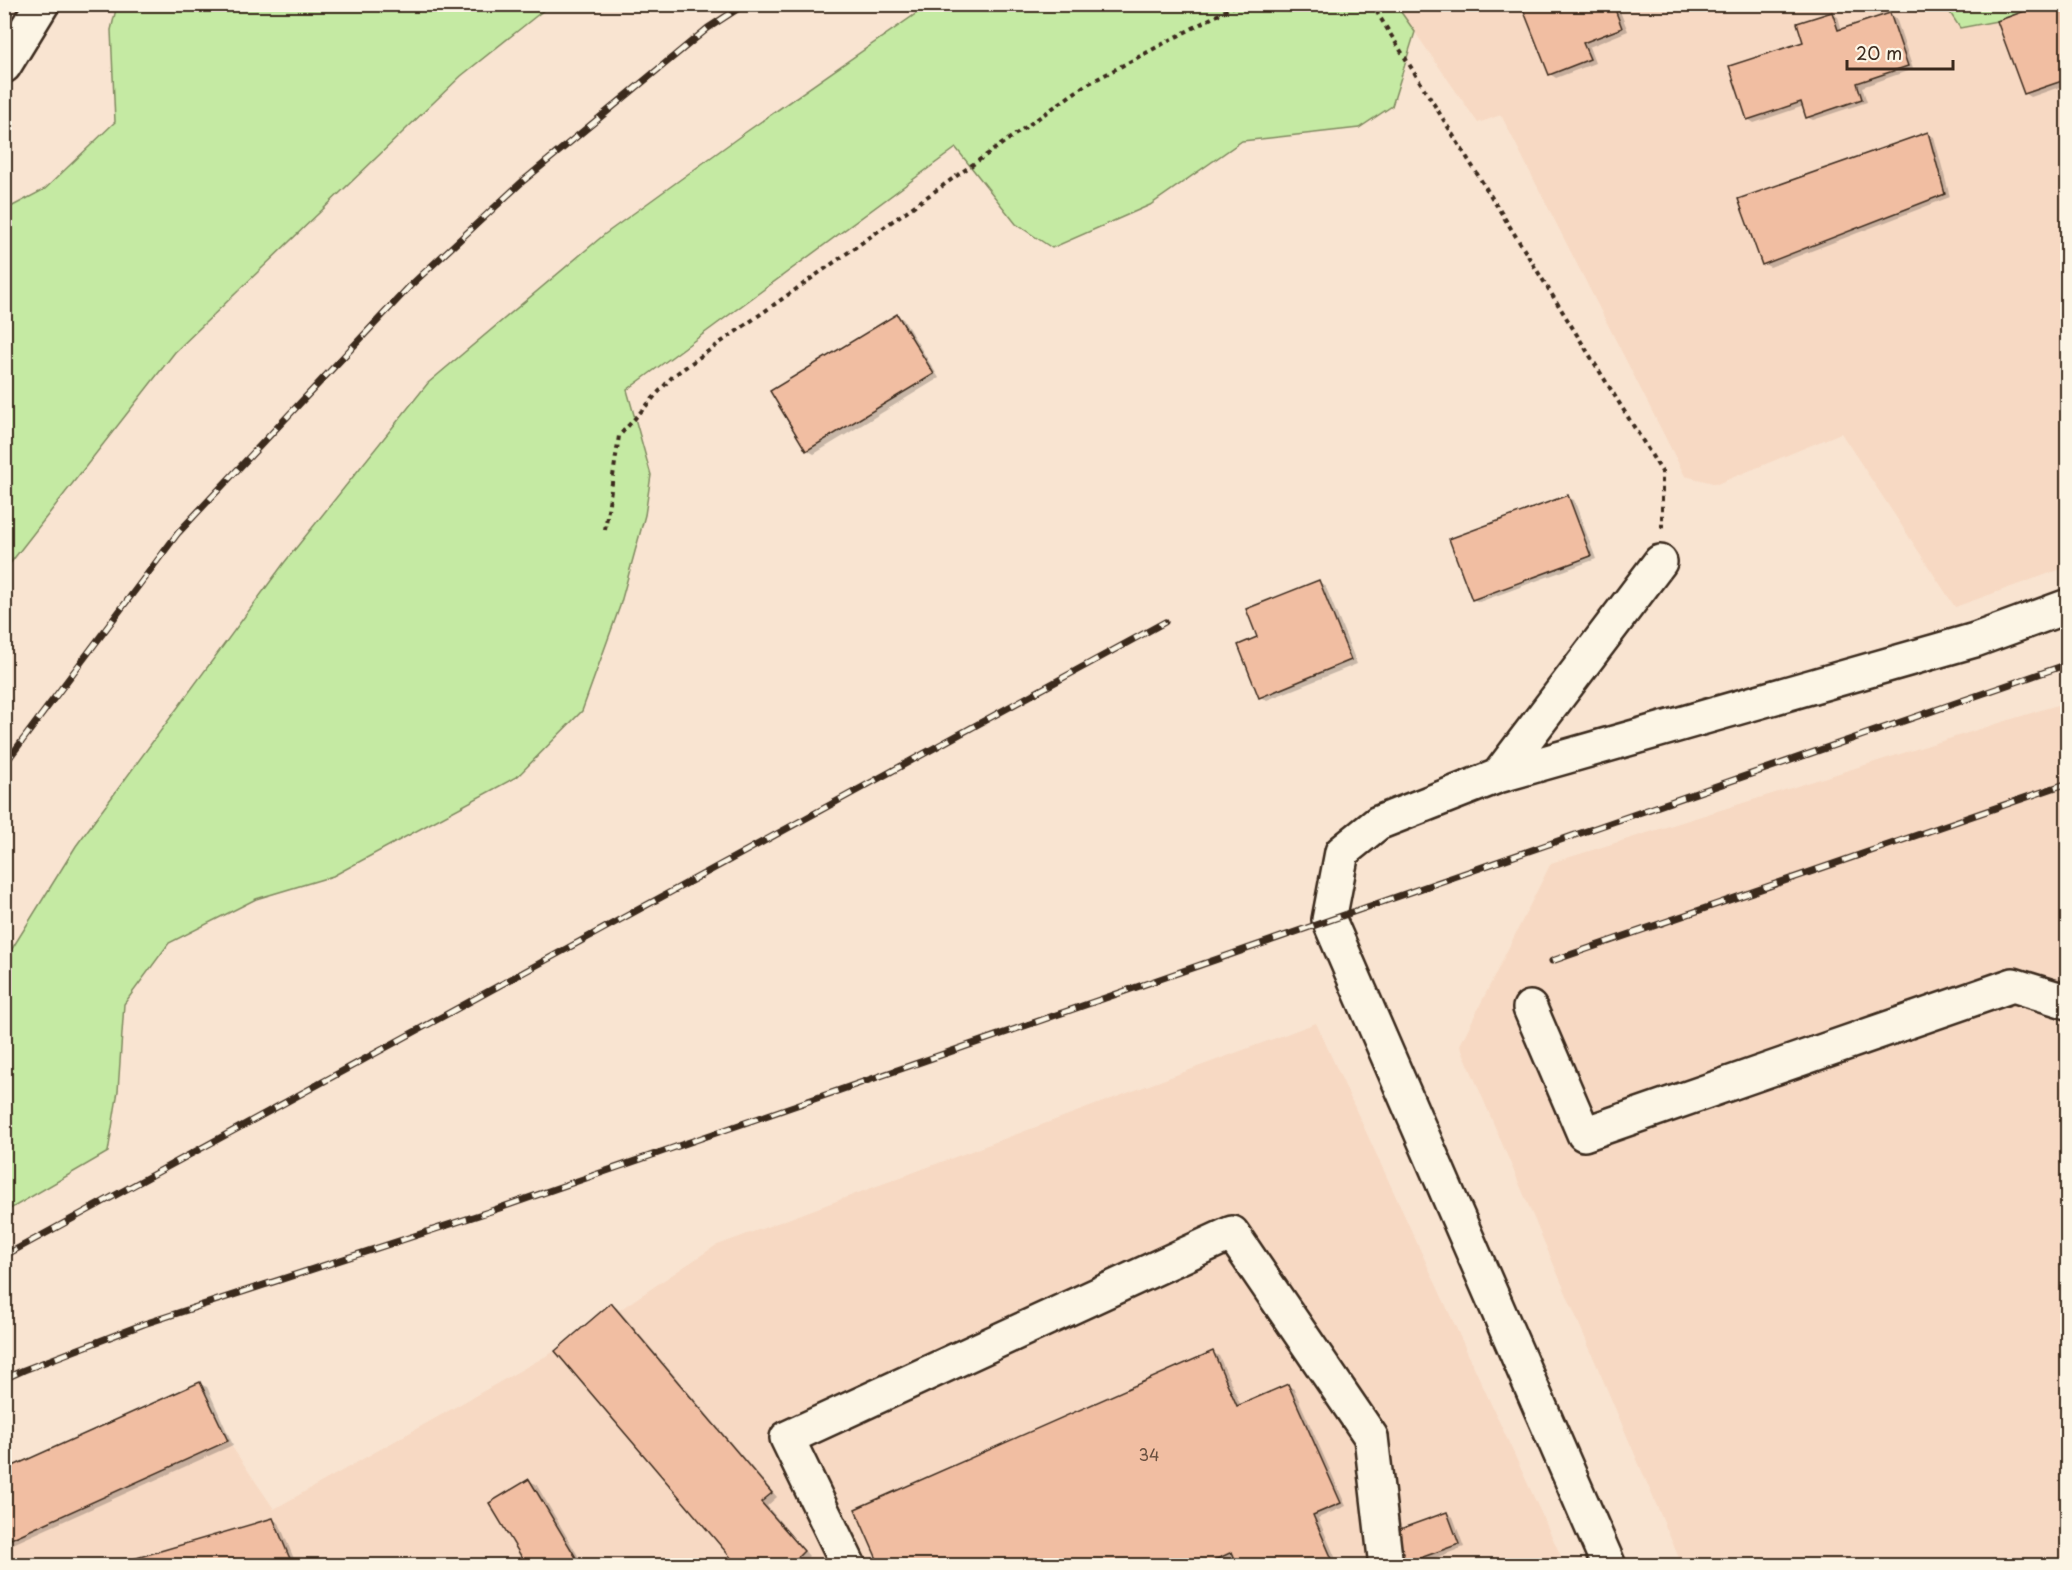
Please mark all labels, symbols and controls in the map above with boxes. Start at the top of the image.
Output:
scale bar [1847,33,1954,71]
text: 20 m [1856,39,1902,66]
house number: 34 [1138,1442,1160,1466]

